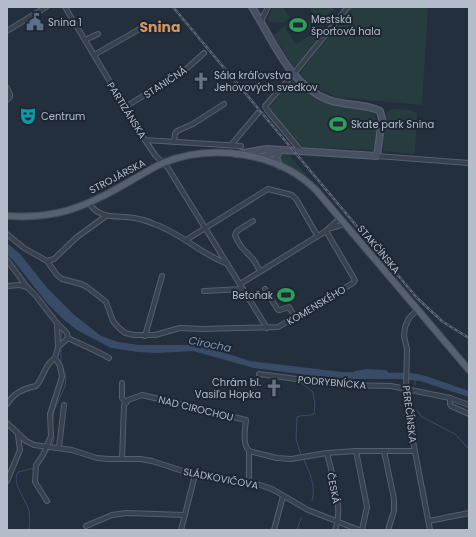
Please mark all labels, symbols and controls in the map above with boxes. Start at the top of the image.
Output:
public building icon: Snina 1 [25,12,45,32]
place label: Mestská športová hala [311,12,381,39]
place label: Snina 1 [48,15,82,30]
sports icon: Mestská športová hala [288,15,308,35]
district label: Snina [139,17,181,37]
street label: STANIČNÁ [141,63,190,102]
place label: Sála kráľovstva Jehovových svedkov [214,68,318,95]
church icon: Sála kráľovstva Jehovových svedkov [191,71,211,91]
street label: PARTIZÁNSKA [103,79,150,142]
theatre icon: Centrum [18,106,38,126]
place label: Centrum [41,109,85,124]
sports icon: Skate park Snina [328,114,348,134]
place label: Skate park Snina [351,117,434,132]
street label: STROJÁRSKA [86,155,148,198]
street label: STAKČÍNSKA [354,222,404,277]
street label: KOMENSKÉHO [284,282,349,329]
sports icon: Betoňak [276,285,296,305]
place label: Betoňak [232,288,274,303]
water label: Cirocha [187,332,233,356]
street label: PODRYBNÍCKA [297,372,367,393]
place label: Chrám bl. Vasiľa Hopka [195,375,261,402]
church icon: Chrám bl. Vasiľa Hopka [264,378,284,398]
street label: PEREČÍNSKA [399,384,421,444]
street label: NAD CIROCHOU [157,392,235,425]
street label: SLÁDKOVIČOVA [182,464,260,493]
street label: ČESKÁ [323,471,344,505]

